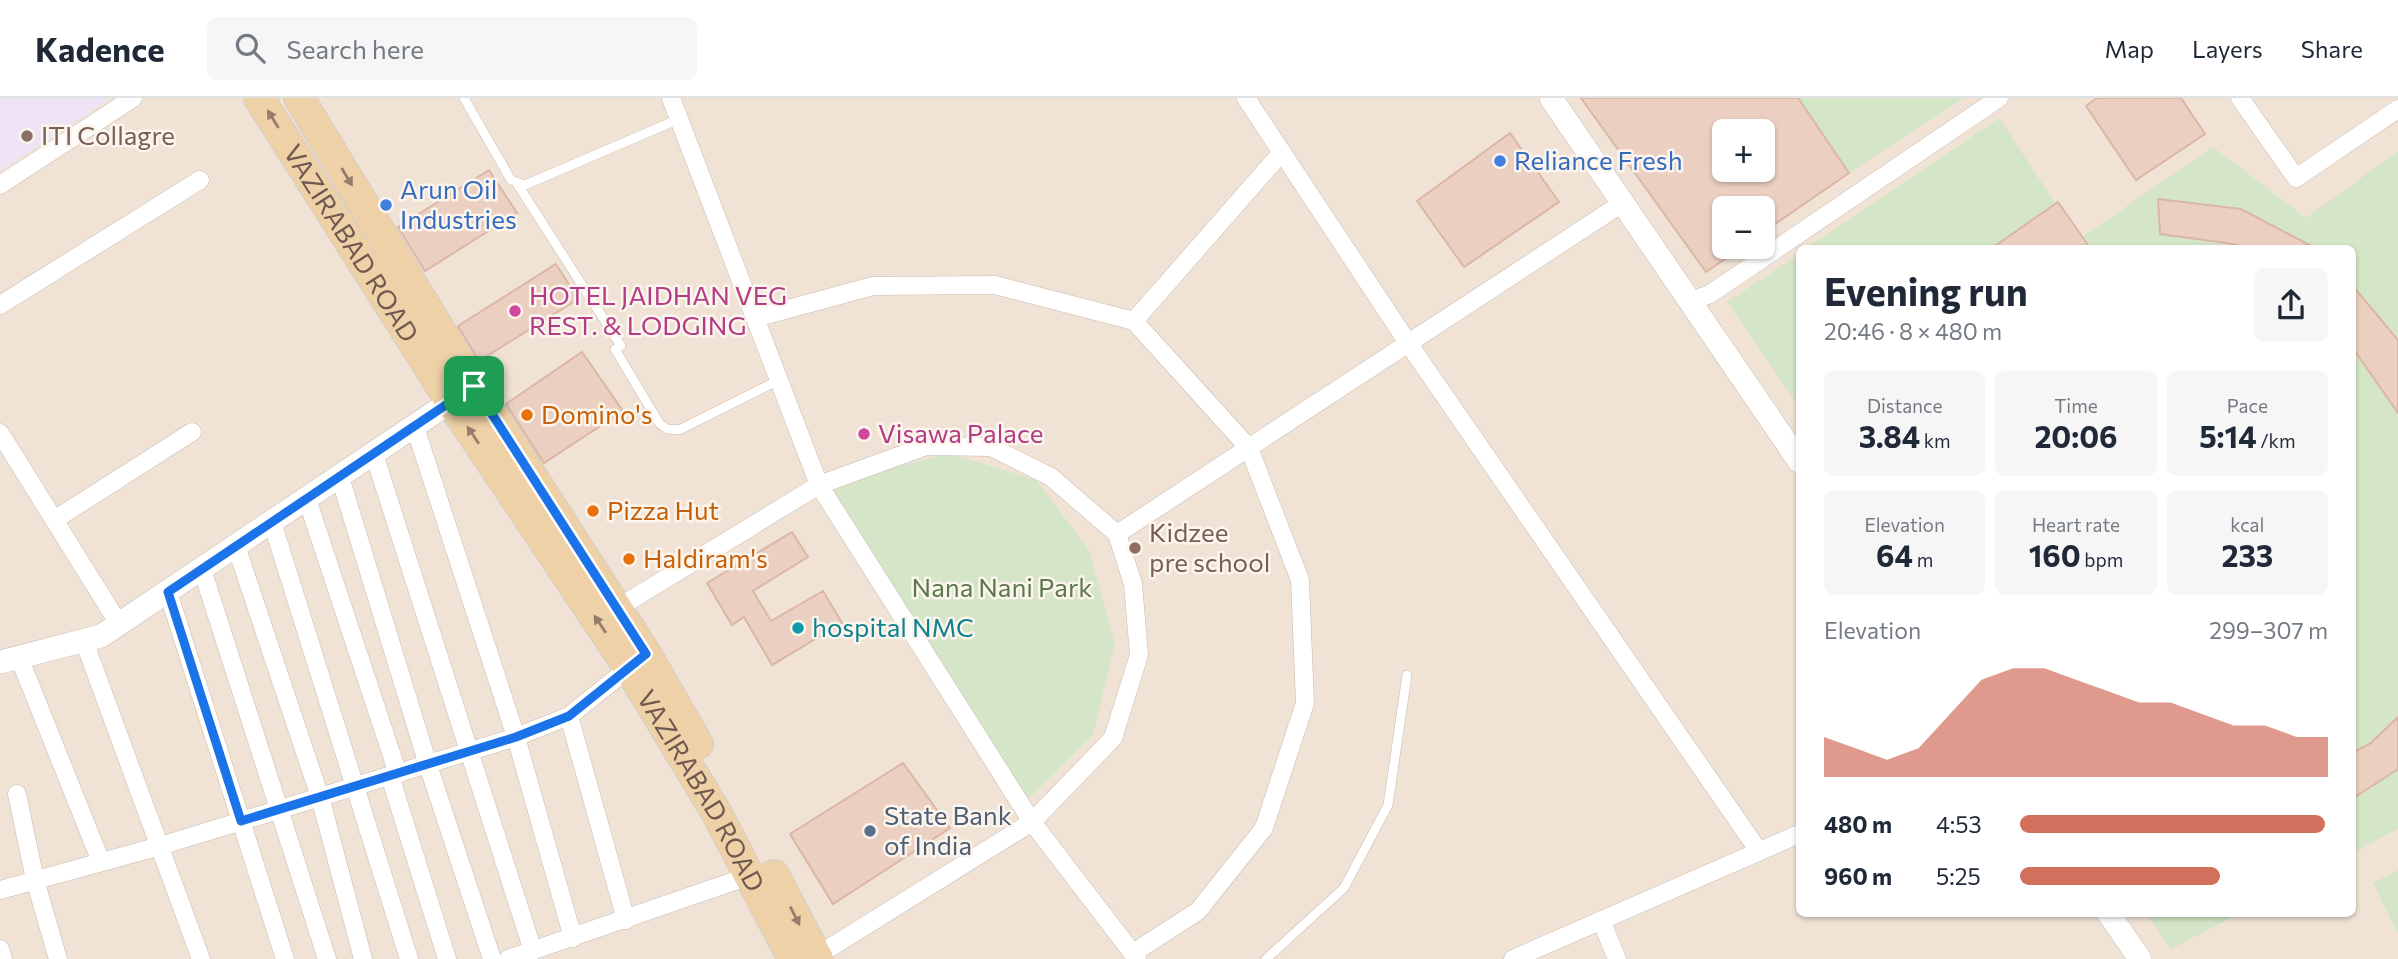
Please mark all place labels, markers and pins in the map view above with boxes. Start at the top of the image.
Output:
place label: ITI Collagre [41,119,175,150]
marker: ITI Collagre [19,128,35,144]
place label: Reliance Fresh [1514,144,1683,175]
marker: Reliance Fresh [1492,153,1508,169]
place label: Arun Oil Industries [400,173,517,234]
marker: Arun Oil Industries [378,197,394,213]
place label: HOTEL JAIDHAN VEG REST. & LODGING [529,279,787,340]
marker: HOTEL JAIDHAN VEG REST. & LODGING [507,303,523,319]
pin [444,356,504,416]
place label: Domino's [541,398,653,429]
marker: Domino's [519,407,535,423]
place label: Visawa Palace [878,417,1043,448]
marker: Visawa Palace [856,426,872,442]
place label: Pizza Hut [607,494,719,525]
marker: Pizza Hut [585,503,601,519]
place label: Kidzee pre school [1149,516,1270,577]
marker: Kidzee pre school [1127,540,1143,556]
place label: Haldiram's [643,542,768,573]
marker: Haldiram's [621,551,637,567]
place label: hospital NMC [812,611,974,642]
marker: hospital NMC [790,620,806,636]
place label: State Bank of India [884,799,1012,860]
marker: State Bank of India [862,823,878,839]

